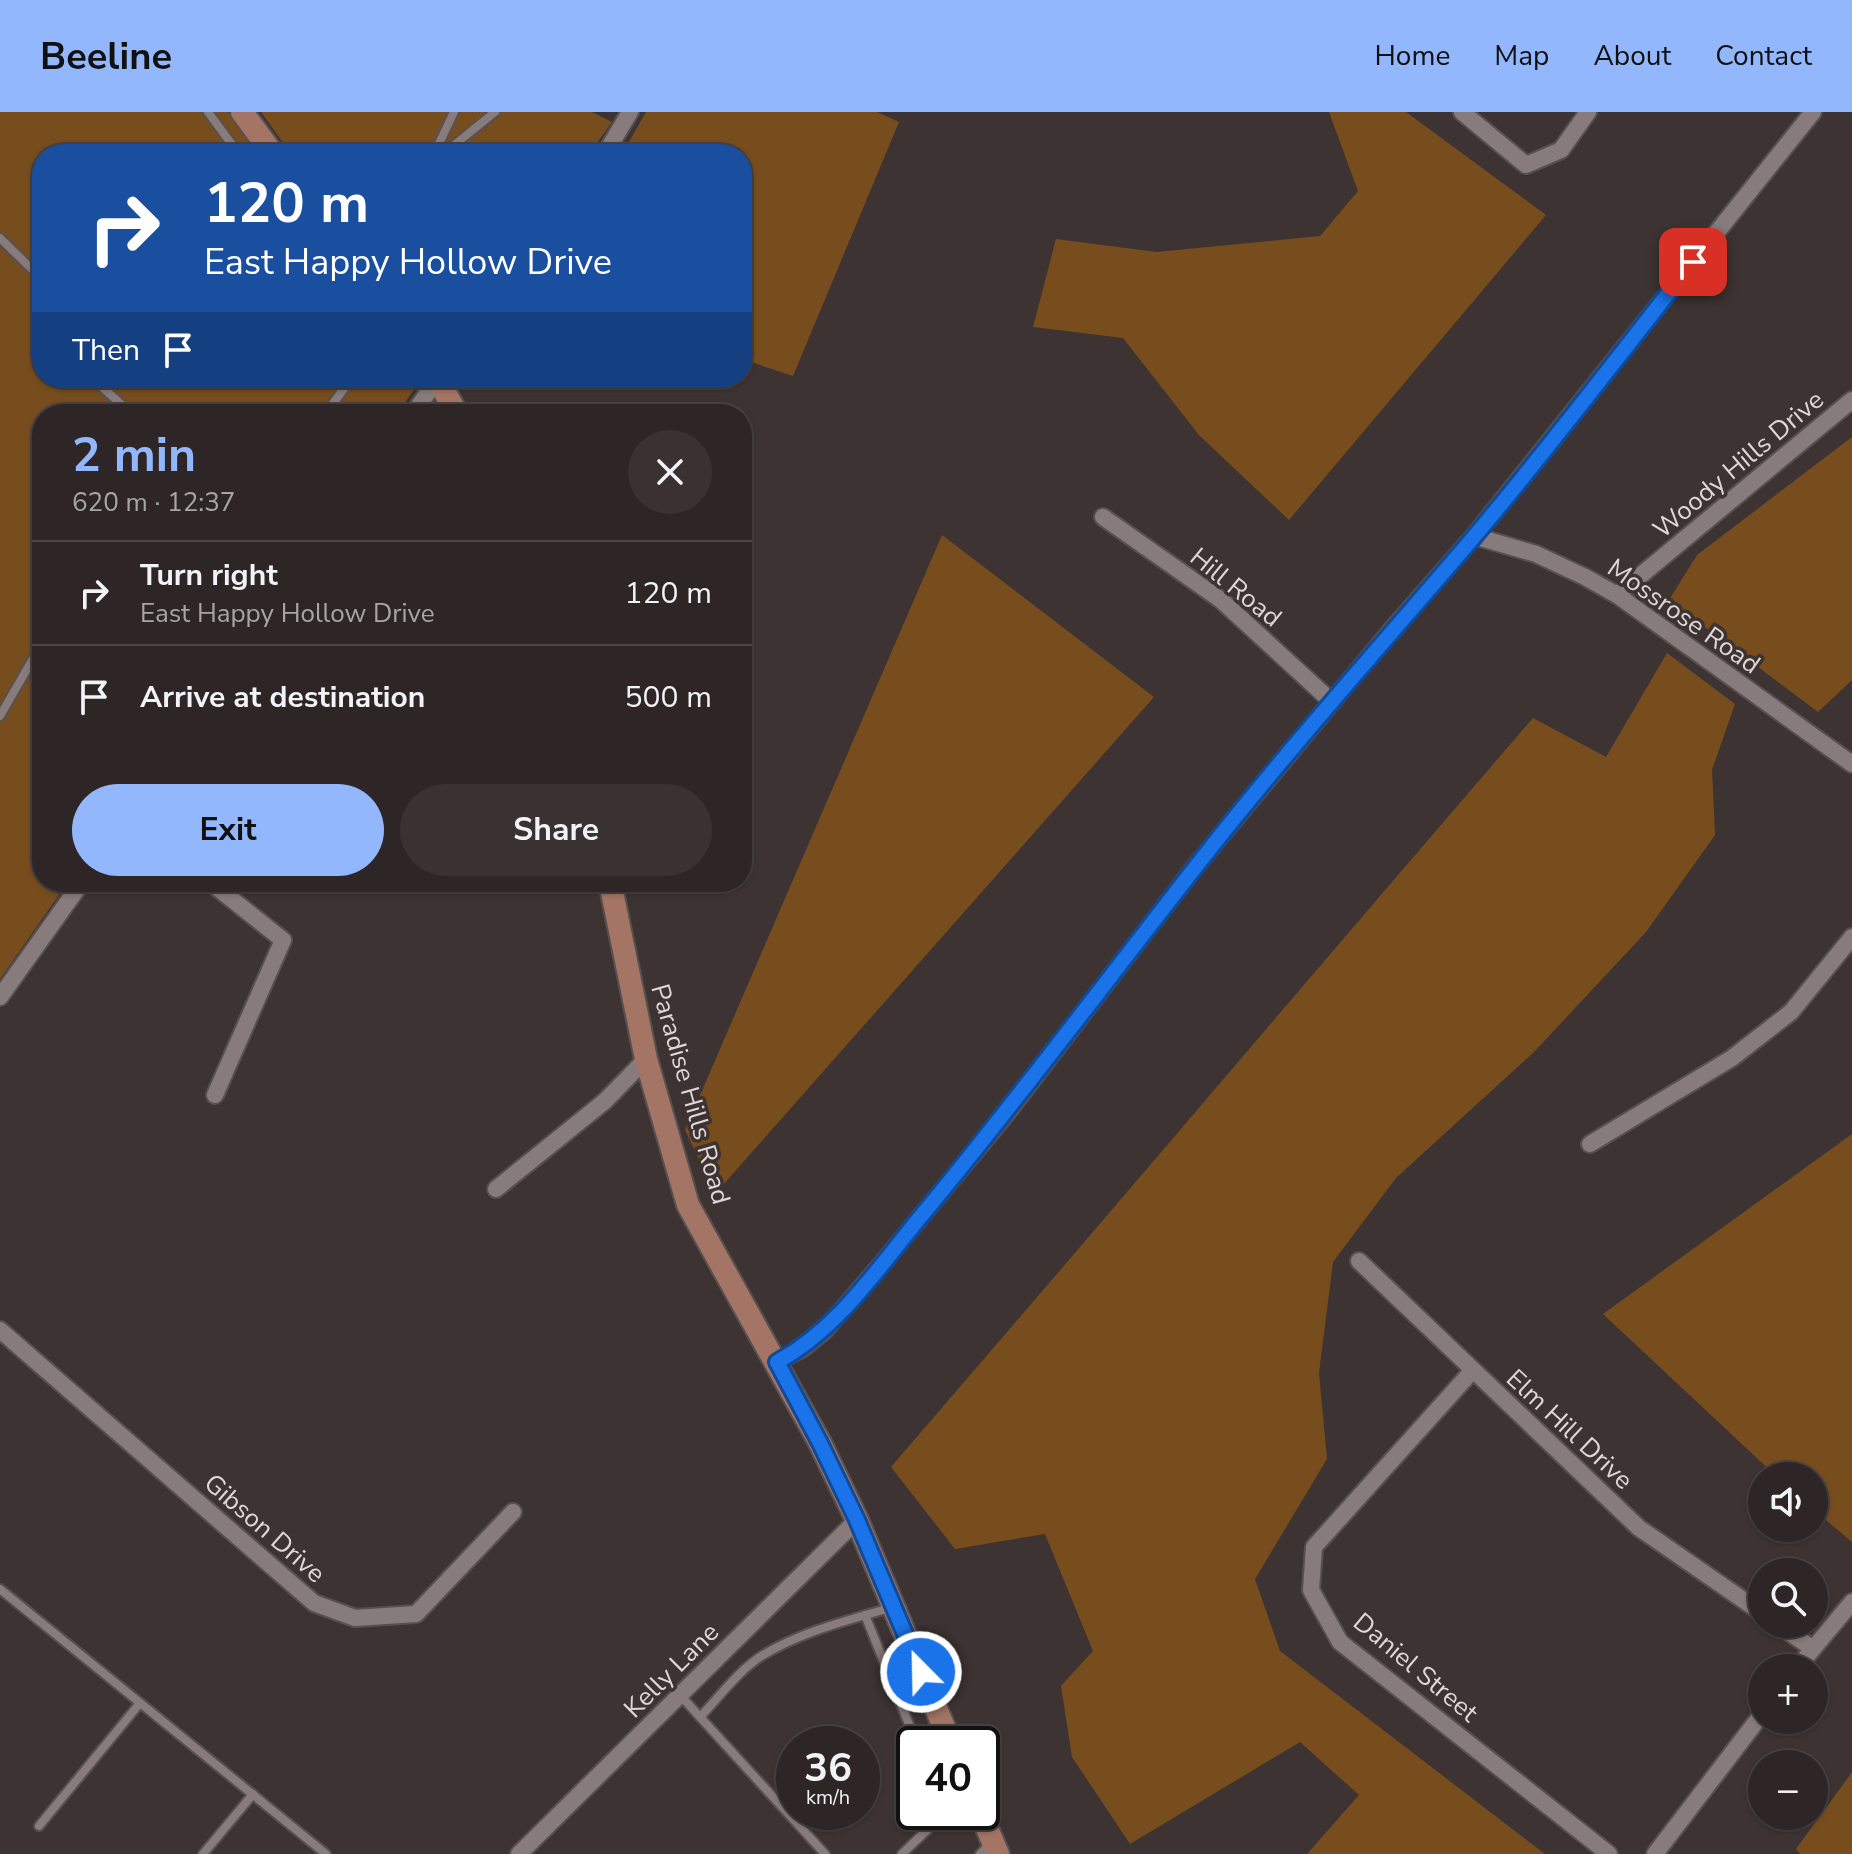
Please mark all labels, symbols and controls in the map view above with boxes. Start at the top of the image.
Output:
text: Beeline [40,31,172,82]
text: Home [1375,37,1450,75]
text: Map [1494,37,1549,75]
text: About [1593,37,1671,75]
text: Contact [1715,37,1812,75]
text: 120 m [204,165,369,242]
icon: right [72,176,176,280]
pin [1659,228,1727,296]
text: East Happy Hollow Drive [204,238,612,287]
icon: arrive [1671,240,1715,284]
icon: arrive [156,328,200,372]
text: Then [72,330,140,371]
street label: Woody Hills Drive [1645,382,1831,546]
text: 2 min [72,422,196,488]
button: close [628,430,712,514]
text: 620 m · 12:37 [72,485,235,520]
street label: Hill Road [1183,540,1289,635]
street label: Mossrose Road [1600,551,1767,682]
text: Turn right [140,555,278,596]
icon: right [72,571,116,615]
text: 120 m [625,573,712,614]
text: East Happy Hollow Drive [140,596,435,631]
icon: arrive [72,675,116,719]
text: Arrive at destination [140,677,425,718]
text: 500 m [625,677,712,718]
button: Exit [72,784,384,876]
button: Share [400,784,712,876]
street label: Paradise Hills Road [642,980,739,1208]
street label: Elm Hill Drive [1499,1362,1641,1497]
map controls [1748,1462,1828,1830]
button: sound [1748,1462,1828,1542]
street label: Gibson Drive [197,1466,333,1591]
button: search [1748,1558,1828,1638]
street label: Daniel Street [1346,1605,1486,1731]
street label: Kelly Lane [616,1615,727,1726]
position arrow [879,1630,963,1714]
button: + [1748,1654,1828,1734]
speed limit sign: 40 [896,1726,1000,1830]
text: 36 [804,1741,852,1795]
button: − [1748,1750,1828,1830]
text: km/h [806,1784,850,1811]

